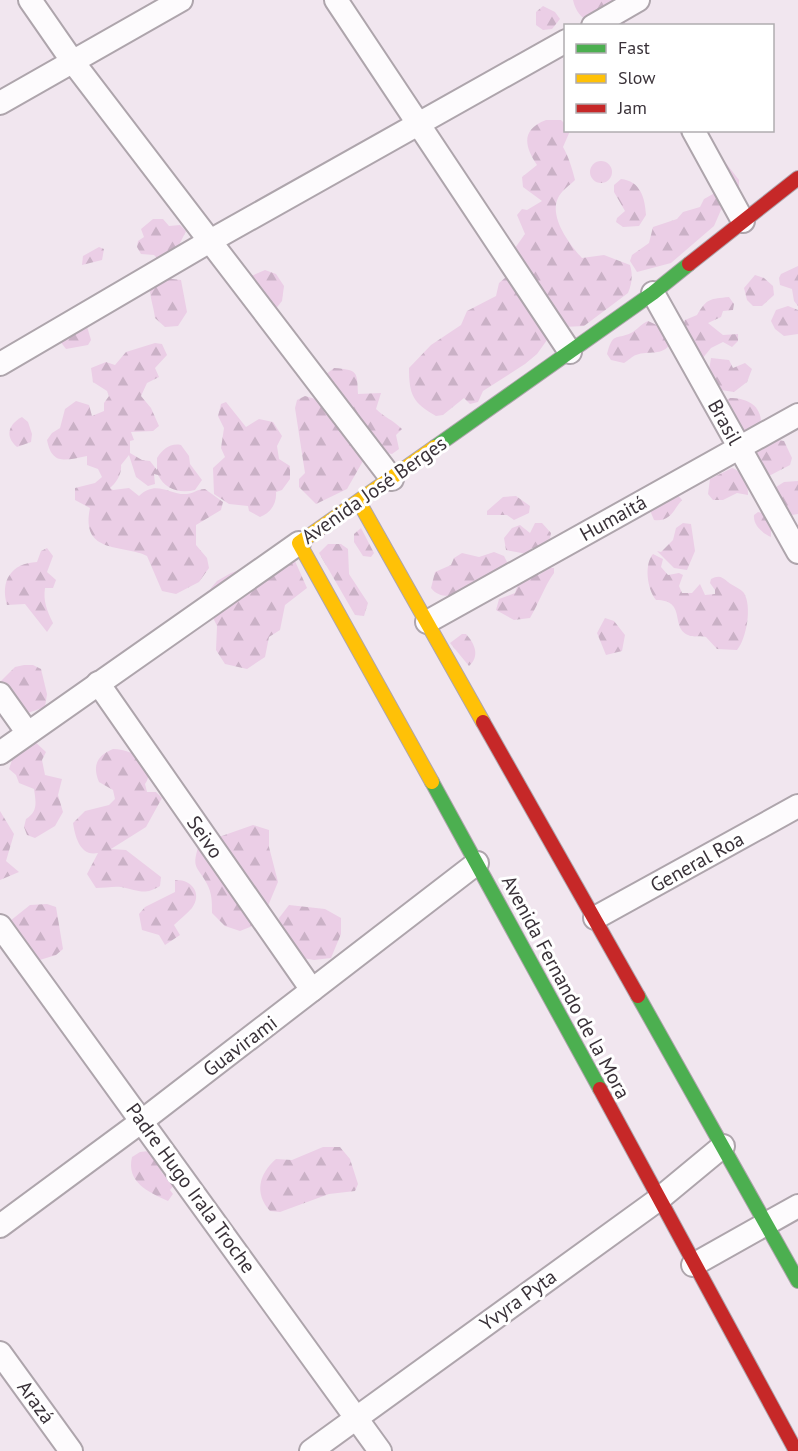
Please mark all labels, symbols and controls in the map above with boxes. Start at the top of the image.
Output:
legend [564,24,774,132]
text: Fast [618,36,650,59]
text: Slow [618,66,656,89]
text: Jam [617,96,647,119]
street label: Brasil [702,395,748,449]
street label: Avenida José Berges [296,430,452,550]
street label: Humaitá [575,489,651,547]
street label: Seivo [181,811,229,863]
street label: General Roa [646,826,748,898]
street label: Avenida Fernando de la Mora [496,871,636,1103]
street label: Guavirami [198,1010,282,1082]
street label: Padre Hugo Irala Troche [120,1098,262,1278]
street label: Yvyra Pyta [475,1263,561,1337]
street label: Arazá [12,1375,60,1429]

